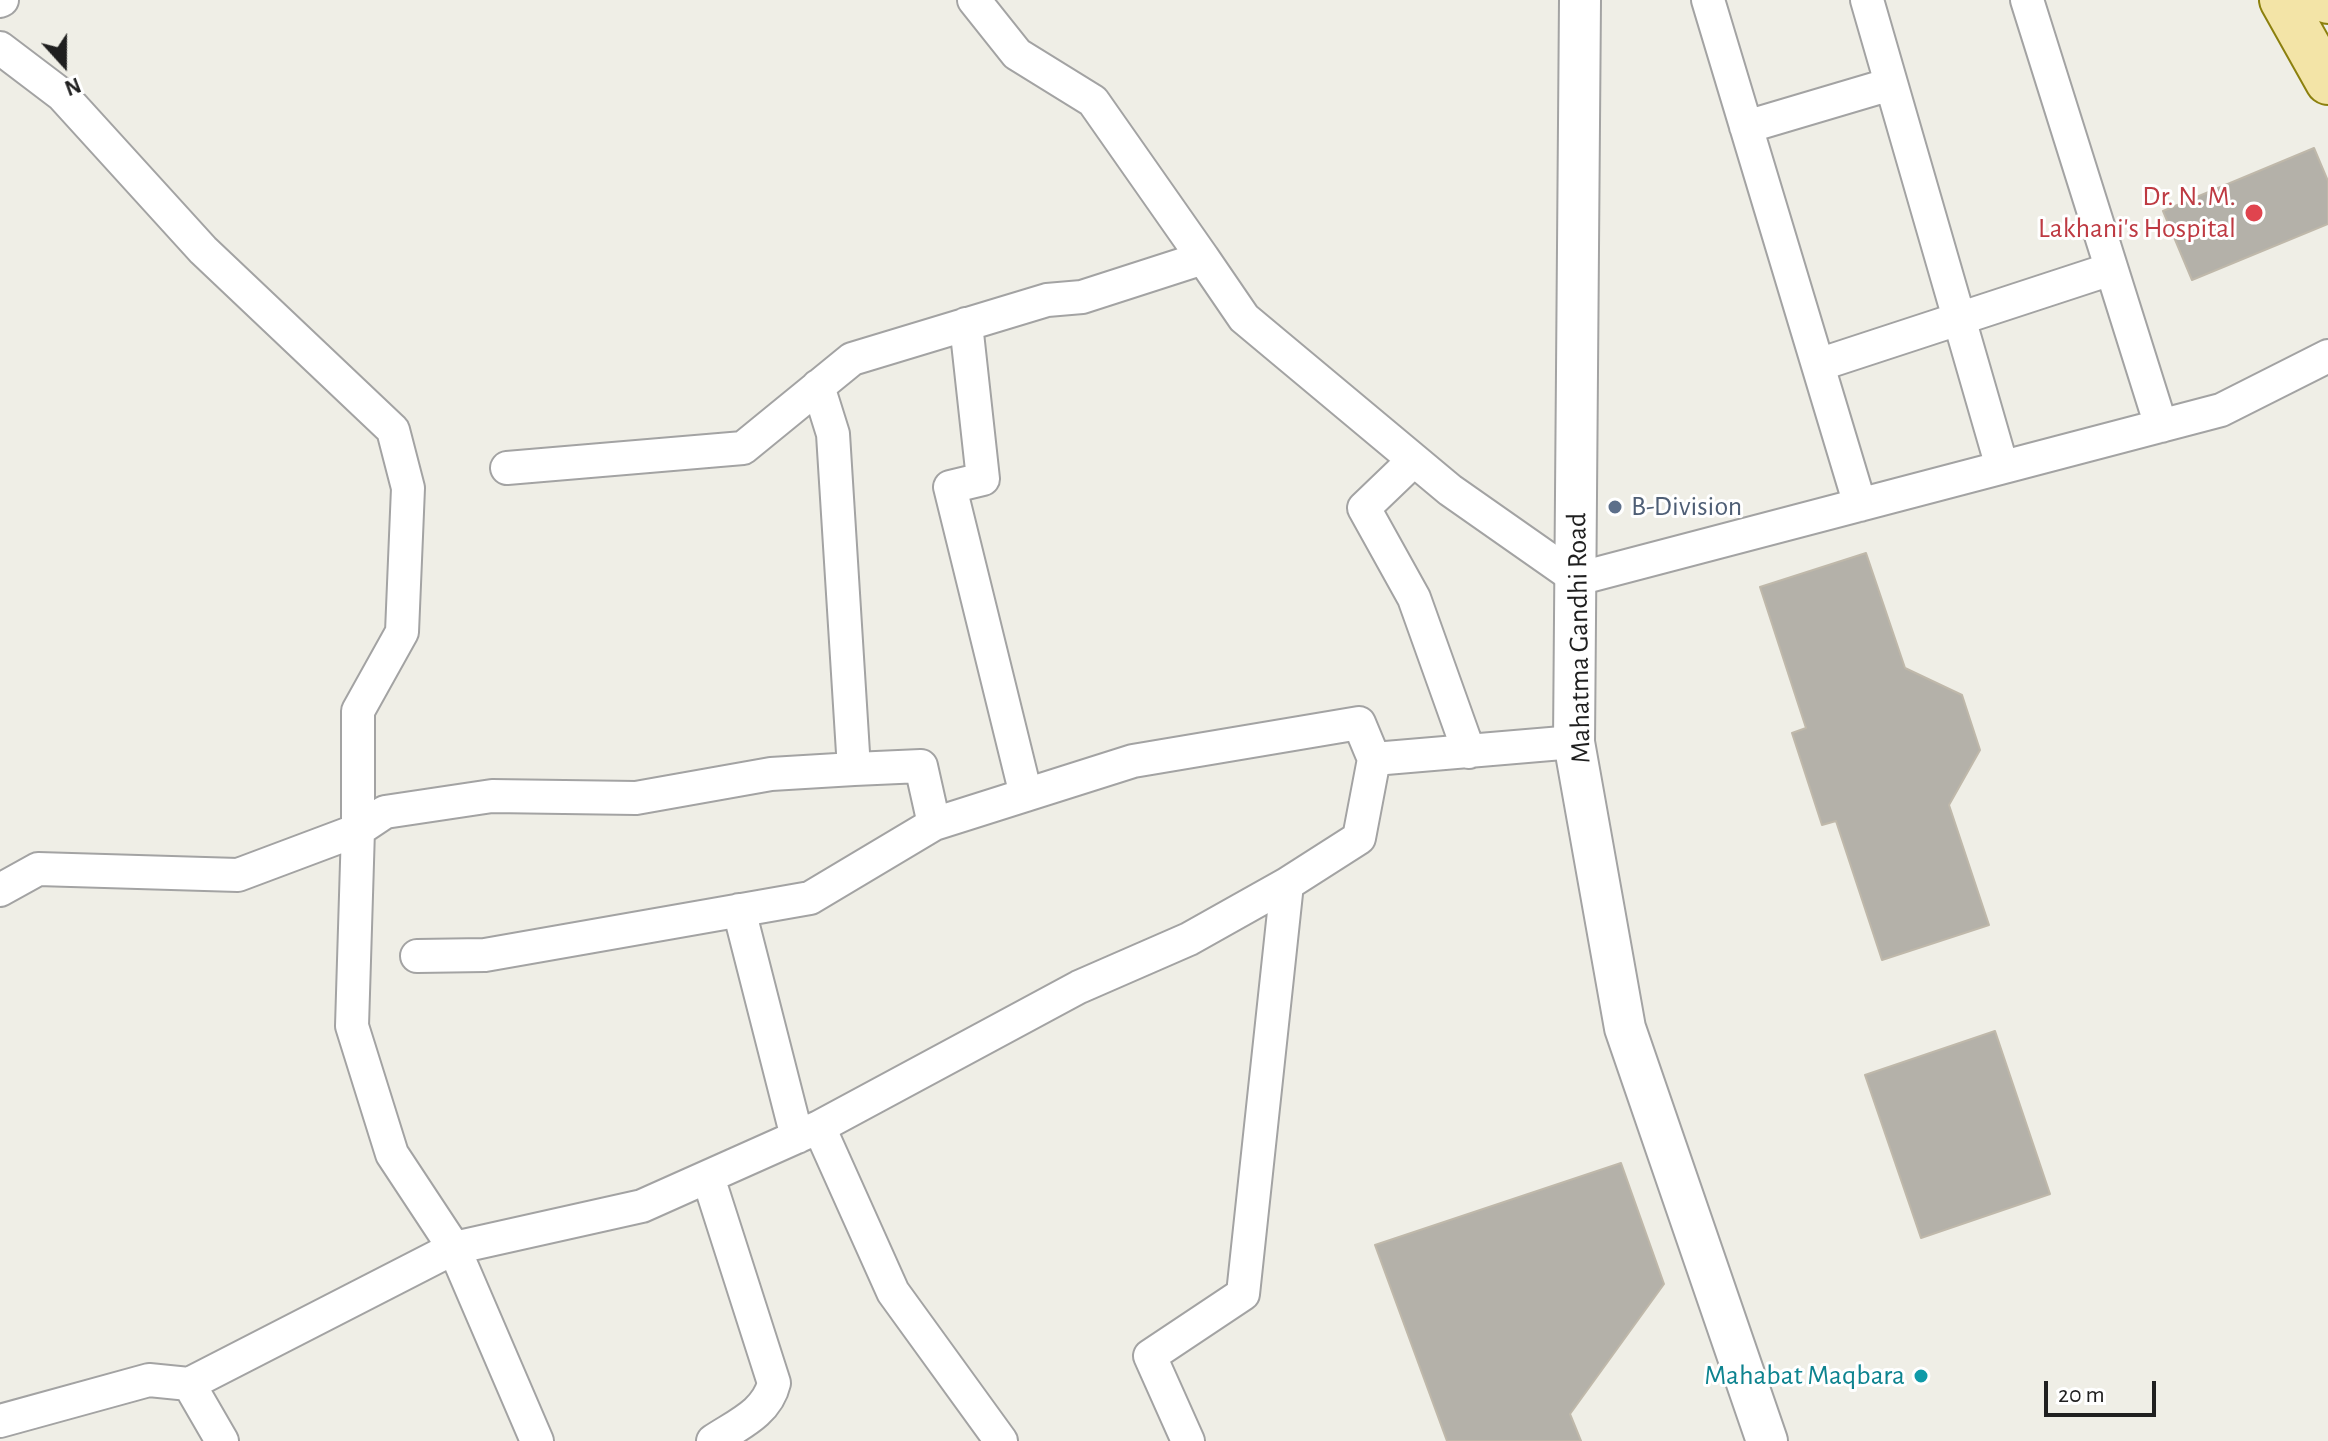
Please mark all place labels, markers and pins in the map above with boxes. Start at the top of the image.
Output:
place label: Dr. N. M. Lakhani's Hospital [2038,180,2236,246]
marker: Dr. N. M. Lakhani's Hospital [2243,202,2265,224]
place label: B-Division [1631,490,1742,524]
marker: B-Division [1606,498,1624,516]
place label: Mahabat Maqbara [1704,1359,1905,1393]
marker: Mahabat Maqbara [1912,1367,1930,1385]

